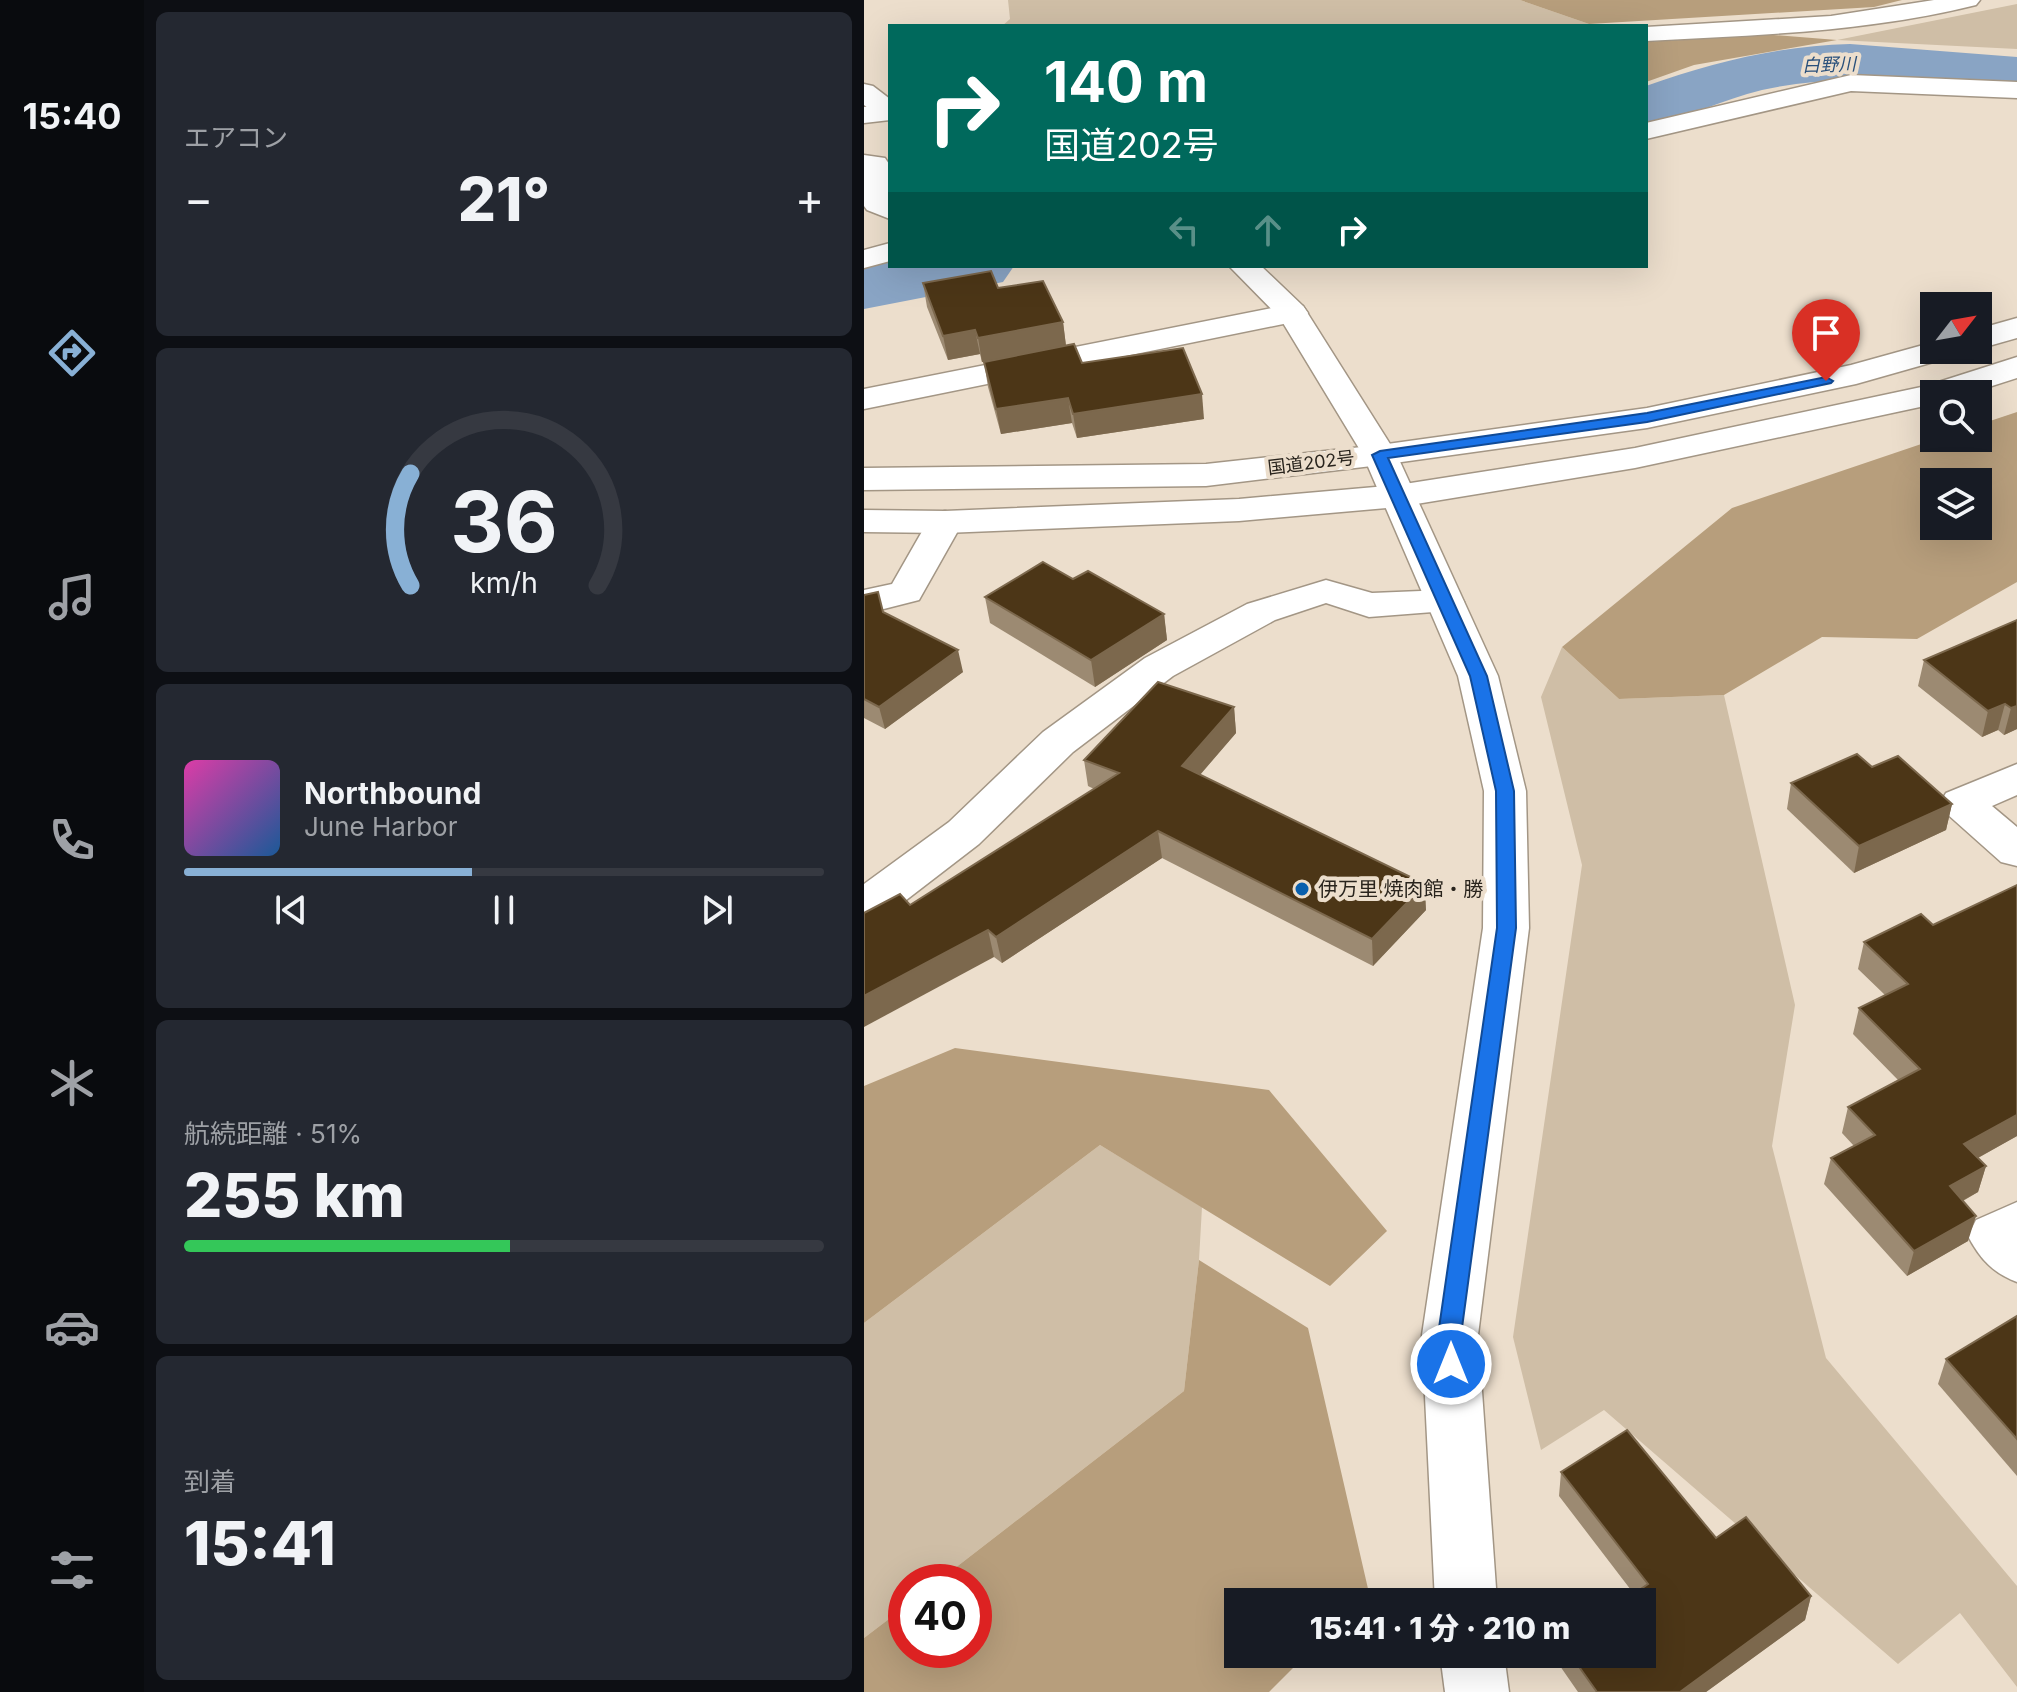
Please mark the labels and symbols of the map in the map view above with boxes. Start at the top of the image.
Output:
water label: 白野川 [1802,53,1858,76]
north arrow [1920,292,1992,364]
pin [1792,299,1860,381]
street label: 国道202号 [1266,447,1356,478]
place label: 伊万里 焼肉館・勝 [1318,877,1484,901]
marker: 伊万里 焼肉館・勝 [1293,880,1311,898]
position arrow [1409,1322,1493,1406]
speed limit sign: 40 [888,1564,992,1668]

